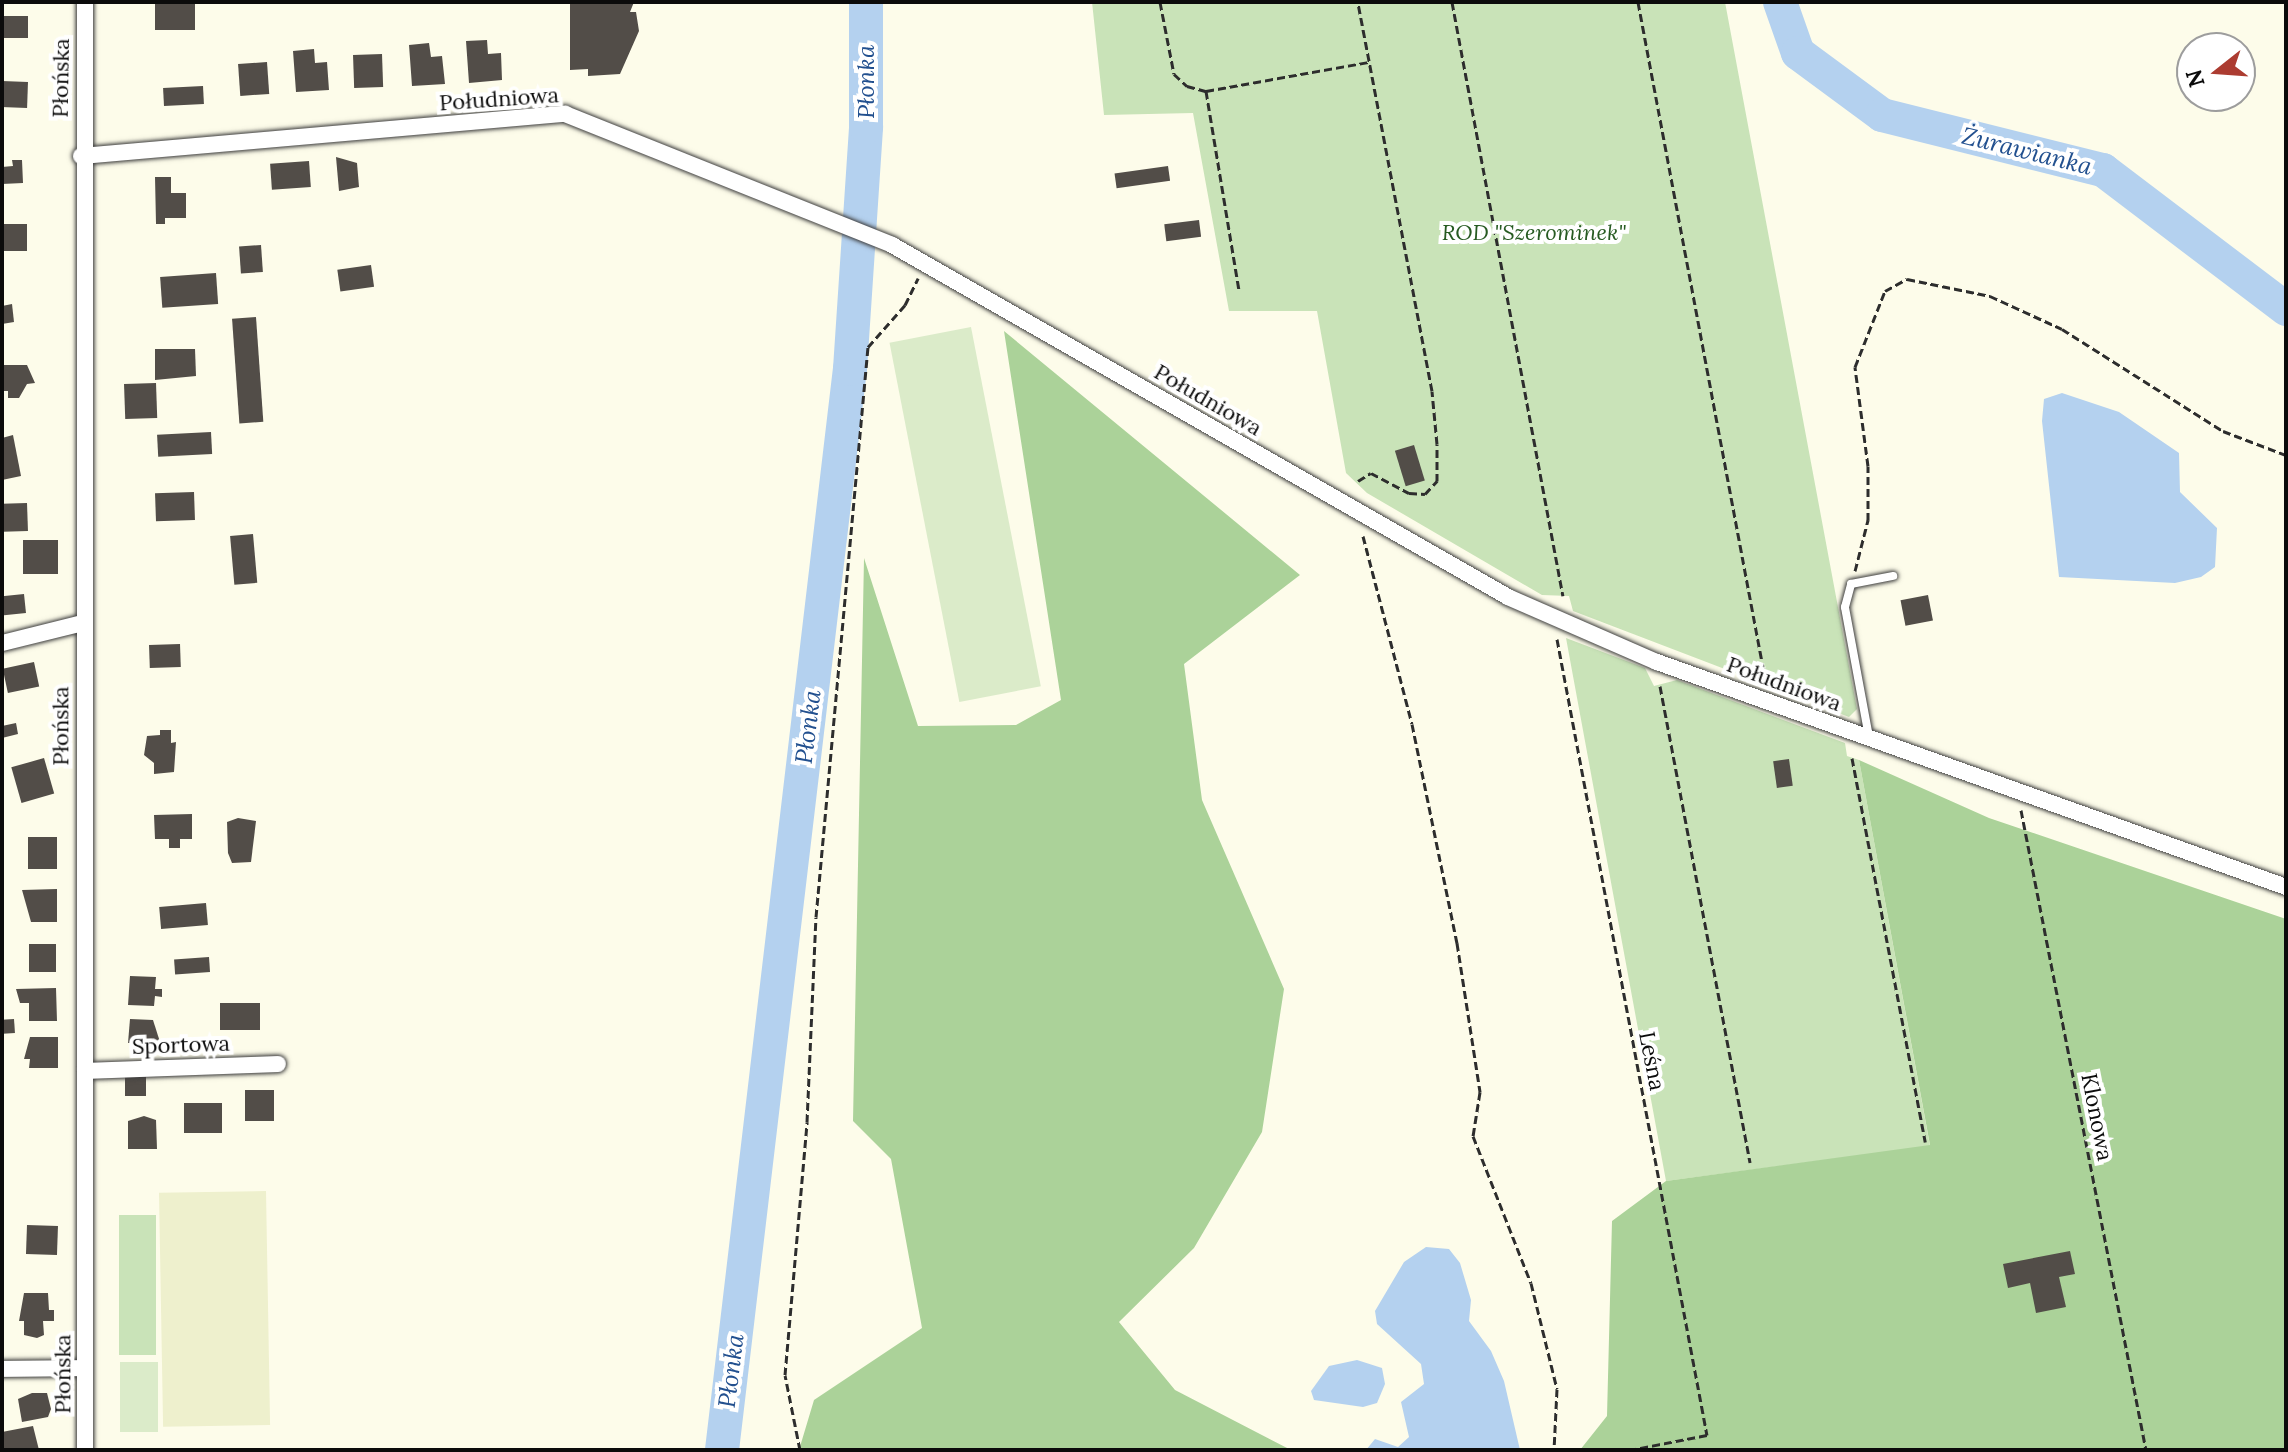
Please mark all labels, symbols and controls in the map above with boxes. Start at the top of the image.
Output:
north arrow [2176,32,2256,112]
street label: Płońska [47,38,75,118]
water label: Płonka [852,45,880,119]
text: N [2179,66,2211,91]
street label: Południowa [438,82,560,116]
water label: Żurawianka [1959,121,2095,181]
park label: ROD "Szerominek" [1442,220,1626,246]
street label: Południowa [1150,359,1266,441]
street label: Południowa [1723,651,1845,717]
street label: Płońska [48,686,74,766]
water label: Płonka [789,688,827,766]
street label: Leśna [1633,1029,1671,1093]
street label: Sportowa [132,1030,230,1060]
street label: Klonowa [2076,1071,2118,1163]
water label: Płonka [712,1332,750,1410]
street label: Płońska [50,1334,76,1414]

